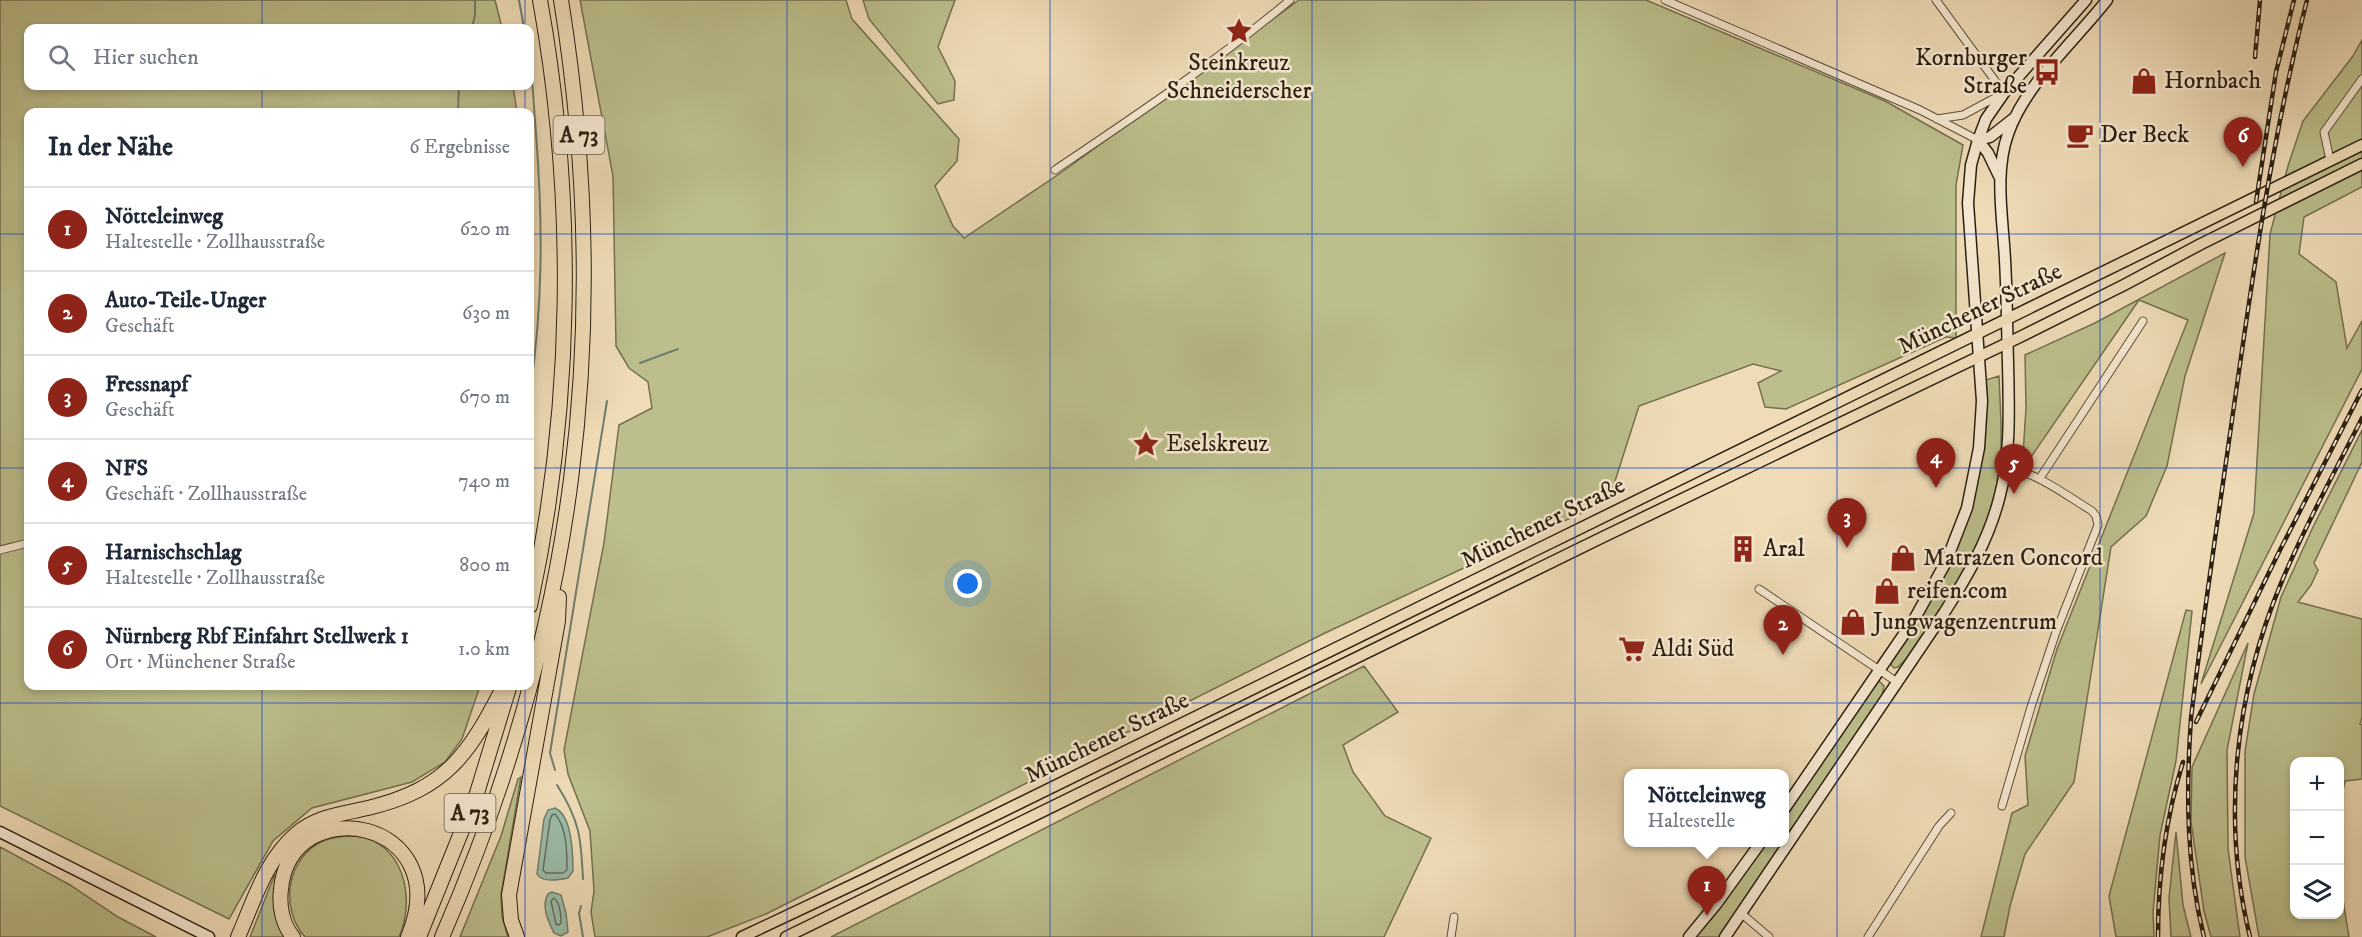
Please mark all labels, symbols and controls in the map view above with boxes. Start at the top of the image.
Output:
place icon: Steinkreuz Schneiderscher [1224,16,1254,46]
search box [24,24,534,90]
icon: search [45,41,78,74]
place label: Kornburger Straße [1915,43,2027,101]
text: Hier suchen [93,44,199,71]
place label: Steinkreuz Schneiderscher [1167,48,1311,106]
bus stop icon: Kornburger Straße [2032,57,2062,87]
shop icon: Hornbach [2129,66,2159,96]
place label: Hornbach [2164,66,2262,96]
road number: A 73 [554,116,604,154]
pin: 6 [2224,118,2262,167]
cafe icon: Der Beck [2065,120,2095,150]
place label: Der Beck [2100,120,2189,150]
text: In der Nähe [48,131,173,164]
text: 6 Ergebnisse [409,135,510,160]
text: Nötteleinweg [105,203,223,230]
text: 1 [64,217,71,242]
text: 620 m [460,217,510,242]
text: Haltestelle · Zollhausstraße [105,230,325,255]
street label: Münchener Straße [1893,256,2067,362]
text: Auto-Teile-Unger [105,287,266,314]
text: 2 [63,301,72,326]
text: 630 m [462,301,510,326]
text: Geschäft [105,314,174,339]
text: Fressnapf [105,371,188,398]
text: 3 [64,385,71,410]
text: 670 m [459,385,510,410]
text: Geschäft [105,398,174,423]
place icon: Eselskreuz [1131,429,1161,459]
place label: Eselskreuz [1166,429,1270,459]
pin: 4 [1916,438,1956,488]
pin: 5 [1994,444,2034,494]
text: NFS [105,455,148,482]
text: 4 [62,469,73,494]
text: 740 m [458,469,510,494]
street label: Münchener Straße [1456,470,1630,576]
text: Geschäft · Zollhausstraße [105,482,307,507]
pin: 3 [1828,498,1866,548]
building icon: Aral [1728,534,1758,564]
place label: Aral [1763,534,1805,564]
text: Harnischschlag [105,539,242,566]
shop icon: Matrazen Concord [1888,543,1918,573]
place label: Matrazen Concord [1923,543,2103,573]
text: 5 [63,553,72,578]
text: 800 m [459,553,510,578]
text: Haltestelle · Zollhausstraße [105,566,325,591]
your location [953,569,982,598]
shop icon: reifen.com [1872,576,1902,606]
place label: reifen.com [1907,576,2008,606]
pin: 2 [1764,606,1802,655]
shop icon: Jungwagenzentrum [1838,607,1868,637]
place label: Jungwagenzentrum [1871,607,2057,637]
text: Nürnberg Rbf Einfahrt Stellwerk 1 [105,623,409,650]
supermarket icon: Aldi Süd [1617,634,1647,664]
place label: Aldi Süd [1652,634,1734,664]
text: 6 [62,637,73,662]
text: 1.0 km [458,637,510,662]
text: Ort · Münchener Straße [105,650,295,675]
street label: Münchener Straße [1020,685,1194,791]
map controls [2290,757,2344,919]
button: + [2290,757,2344,811]
popup [1624,769,1789,847]
text: Nötteleinweg [1647,782,1766,809]
road number: A 73 [444,794,496,832]
text: Haltestelle [1647,809,1735,834]
button: − [2290,811,2344,865]
button: layers [2290,865,2344,919]
pin: 1 [1688,866,1726,916]

